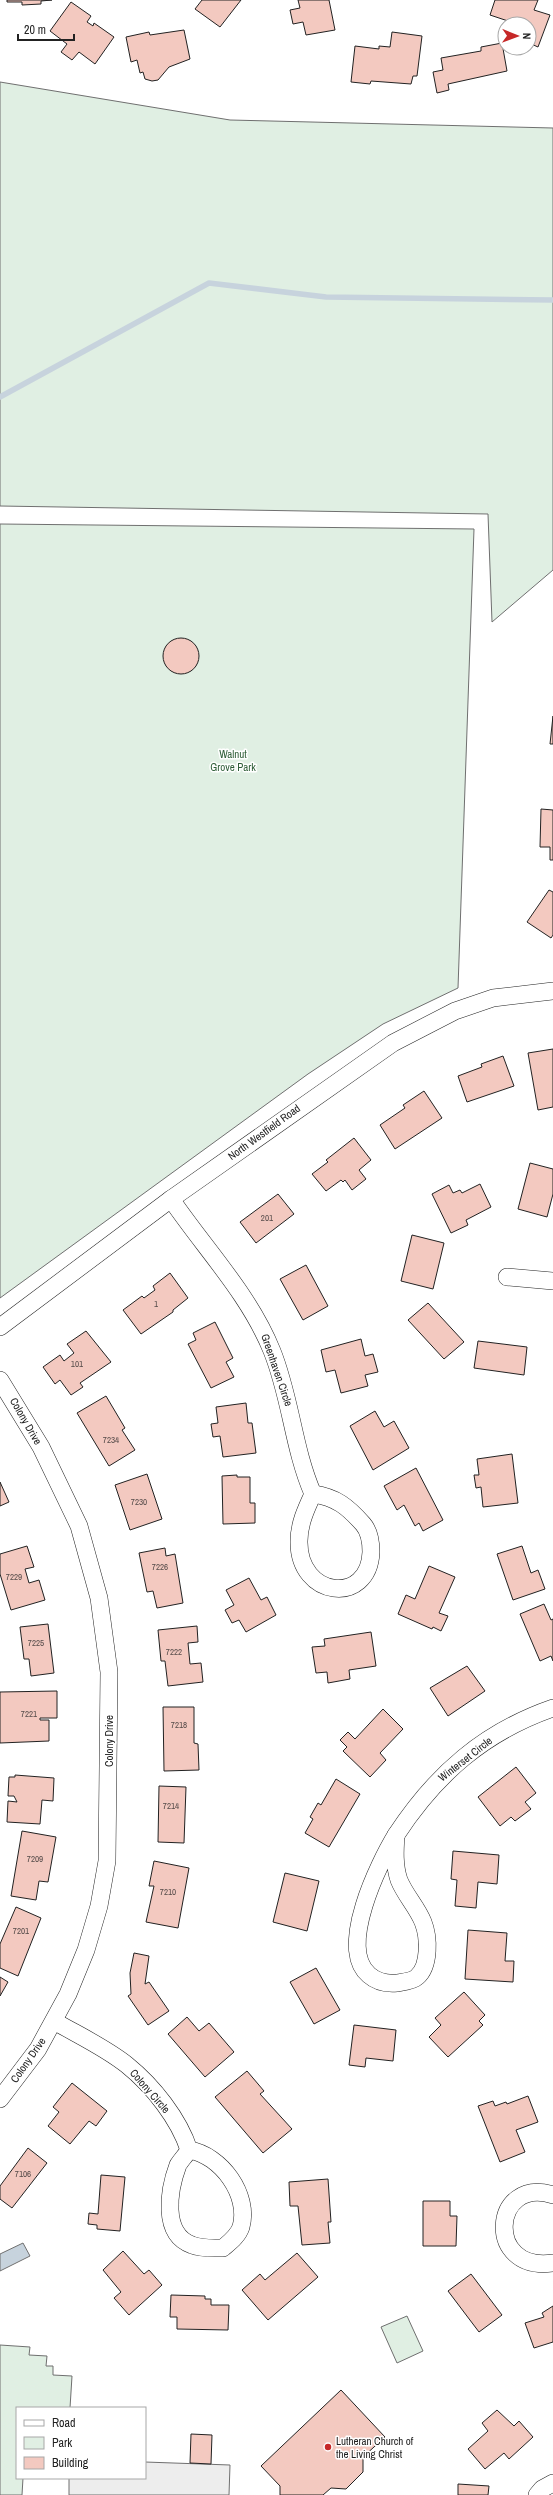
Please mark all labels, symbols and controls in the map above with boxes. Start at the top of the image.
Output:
scale bar [18,16,74,42]
north arrow [497,16,537,56]
text: 20 m [24,22,46,38]
text: N [520,33,534,40]
park label: Walnut Grove Park [210,747,256,774]
street label: North Westfield Road [225,1101,303,1163]
house number: 201 [261,1212,273,1224]
house number: 1 [154,1298,158,1310]
street label: Greenhaven Circle [258,1332,296,1408]
house number: 101 [71,1358,83,1370]
street label: Colony Drive [7,1395,45,1447]
house number: 7234 [103,1434,119,1446]
house number: 7230 [131,1496,147,1508]
house number: 7226 [152,1561,168,1573]
house number: 7229 [6,1571,22,1583]
house number: 7225 [28,1637,44,1649]
house number: 7222 [166,1646,182,1658]
house number: 7221 [21,1708,37,1720]
street label: Colony Drive [102,1715,116,1767]
house number: 7218 [171,1719,187,1731]
street label: Winterset Circle [435,1734,495,1784]
house number: 7214 [163,1800,179,1812]
house number: 7209 [27,1853,43,1865]
house number: 7210 [160,1886,176,1898]
house number: 7201 [13,1925,29,1937]
street label: Colony Drive [7,2035,49,2085]
street label: Colony Circle [127,2066,173,2116]
house number: 7106 [15,2168,31,2180]
legend [16,2407,146,2479]
text: Road [52,2415,76,2431]
place label: Lutheran Church of the Living Christ [336,2434,414,2461]
text: Park [52,2435,72,2451]
marker: Lutheran Church of the Living Christ [323,2442,333,2452]
text: Building [52,2455,89,2471]

